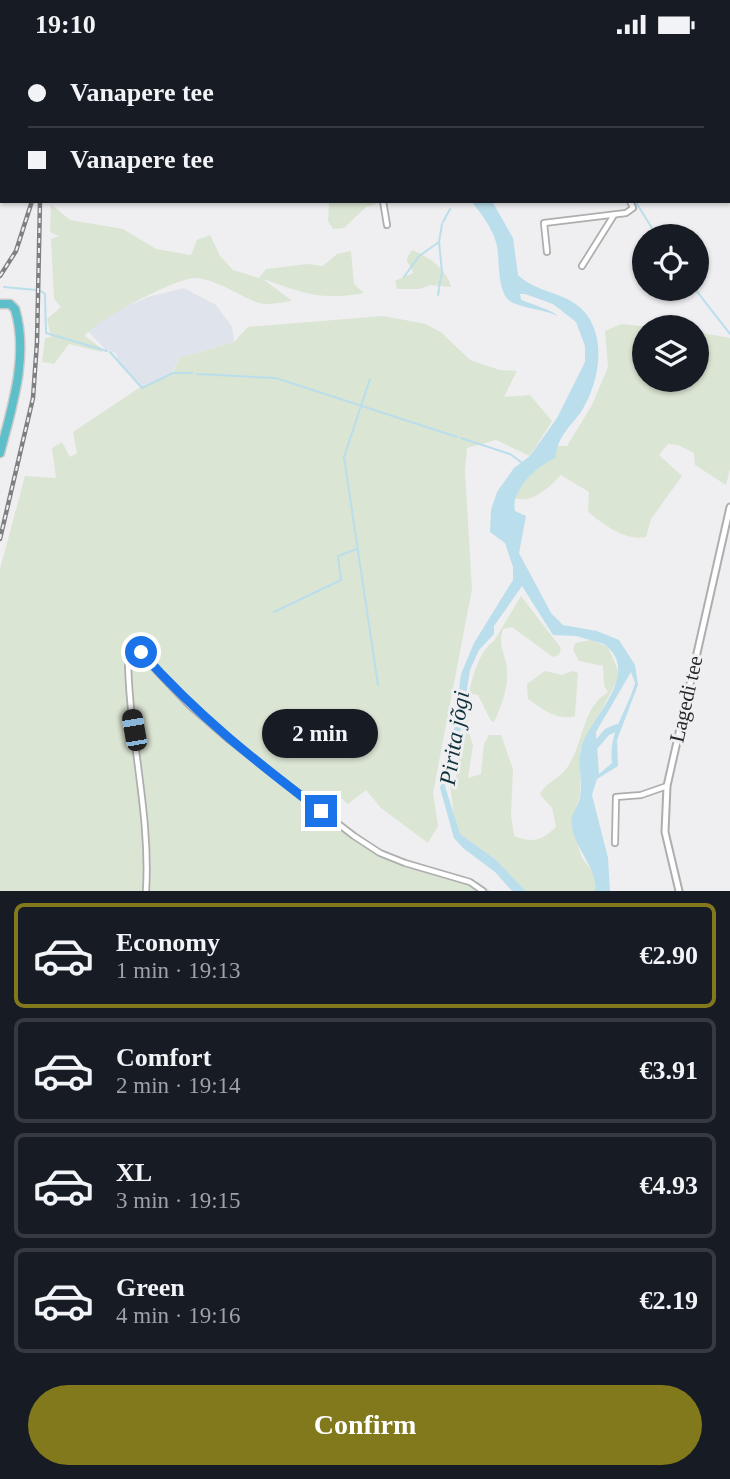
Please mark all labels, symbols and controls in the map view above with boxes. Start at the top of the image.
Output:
text: 19:10 [35,10,96,39]
text: Vanapere tee [70,78,214,107]
text: Vanapere tee [70,145,214,174]
map controls [632,224,709,392]
button: locate [632,224,709,301]
button: layers [632,315,709,392]
route start [125,636,157,668]
street label: Lagedi tee [664,653,708,745]
water label: Pirita jõgi [435,689,474,788]
car [121,707,148,753]
callout: 2 min [263,709,379,759]
text: 2 min [292,721,348,746]
route end [305,795,337,827]
icon: car [32,924,95,987]
text: Economy [116,928,220,957]
text: €2.90 [640,941,698,970]
text: 1 min · 19:13 [116,958,241,983]
icon: car [32,1039,95,1102]
text: Comfort [116,1043,211,1072]
text: €3.91 [640,1056,698,1085]
text: 2 min · 19:14 [116,1073,241,1098]
icon: car [32,1154,95,1217]
text: XL [116,1158,152,1187]
text: €4.93 [640,1171,698,1200]
text: 3 min · 19:15 [116,1188,241,1213]
icon: car [32,1269,95,1332]
text: Green [116,1273,185,1302]
text: €2.19 [640,1286,698,1315]
text: 4 min · 19:16 [116,1303,241,1328]
button: Confirm [28,1385,702,1465]

